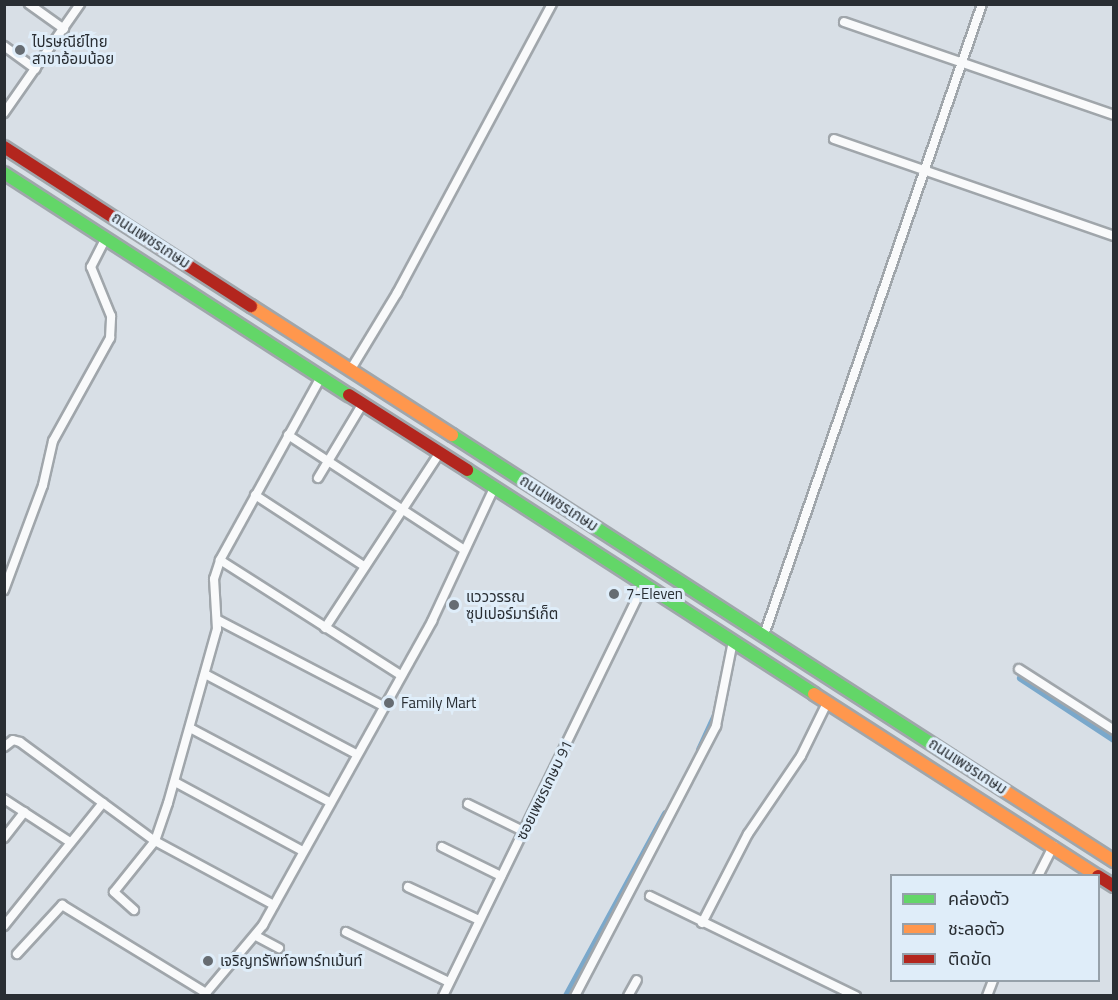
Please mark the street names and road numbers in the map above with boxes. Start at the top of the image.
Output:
street label: ถนนเพชรเกษม [108,208,194,272]
street label: ถนนเพชรเกษม [516,471,602,535]
street label: ถนนเพชรเกษม [925,734,1011,798]
street label: ซอยเพชรเกษม 91 [512,737,576,843]

